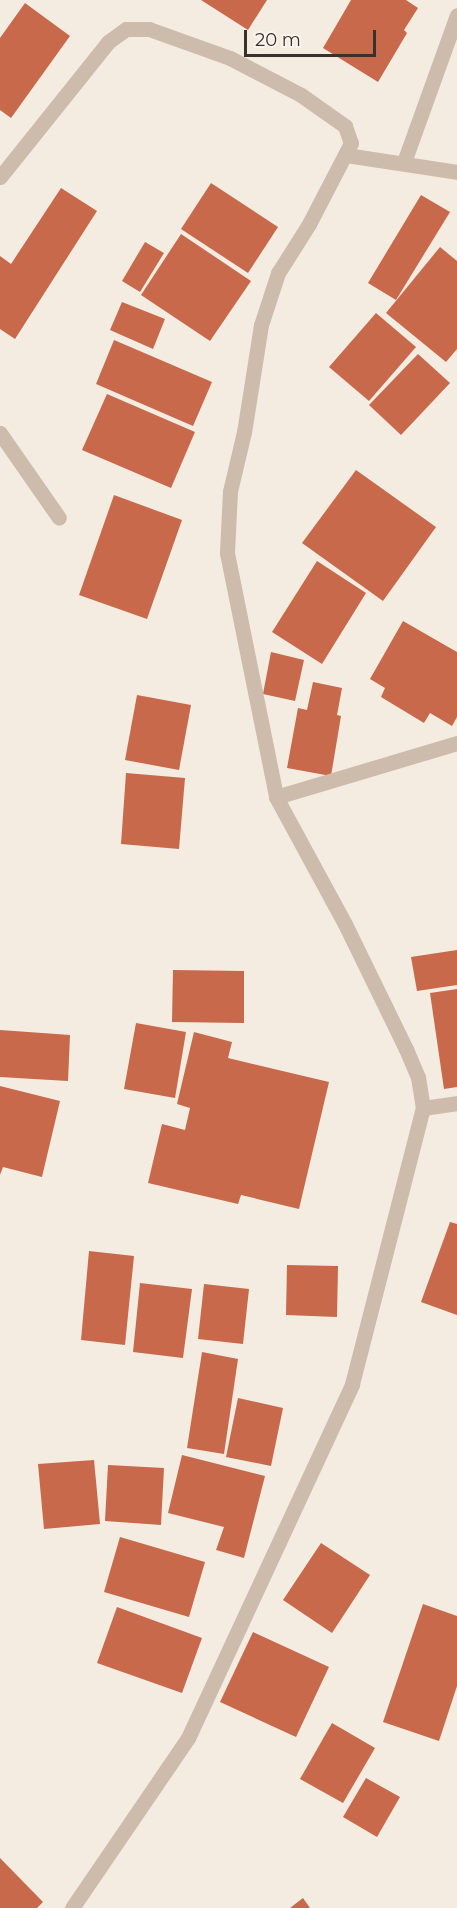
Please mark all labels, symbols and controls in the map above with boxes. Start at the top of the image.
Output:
scale bar [247,18,379,56]
text: 20 m [255,29,301,51]

